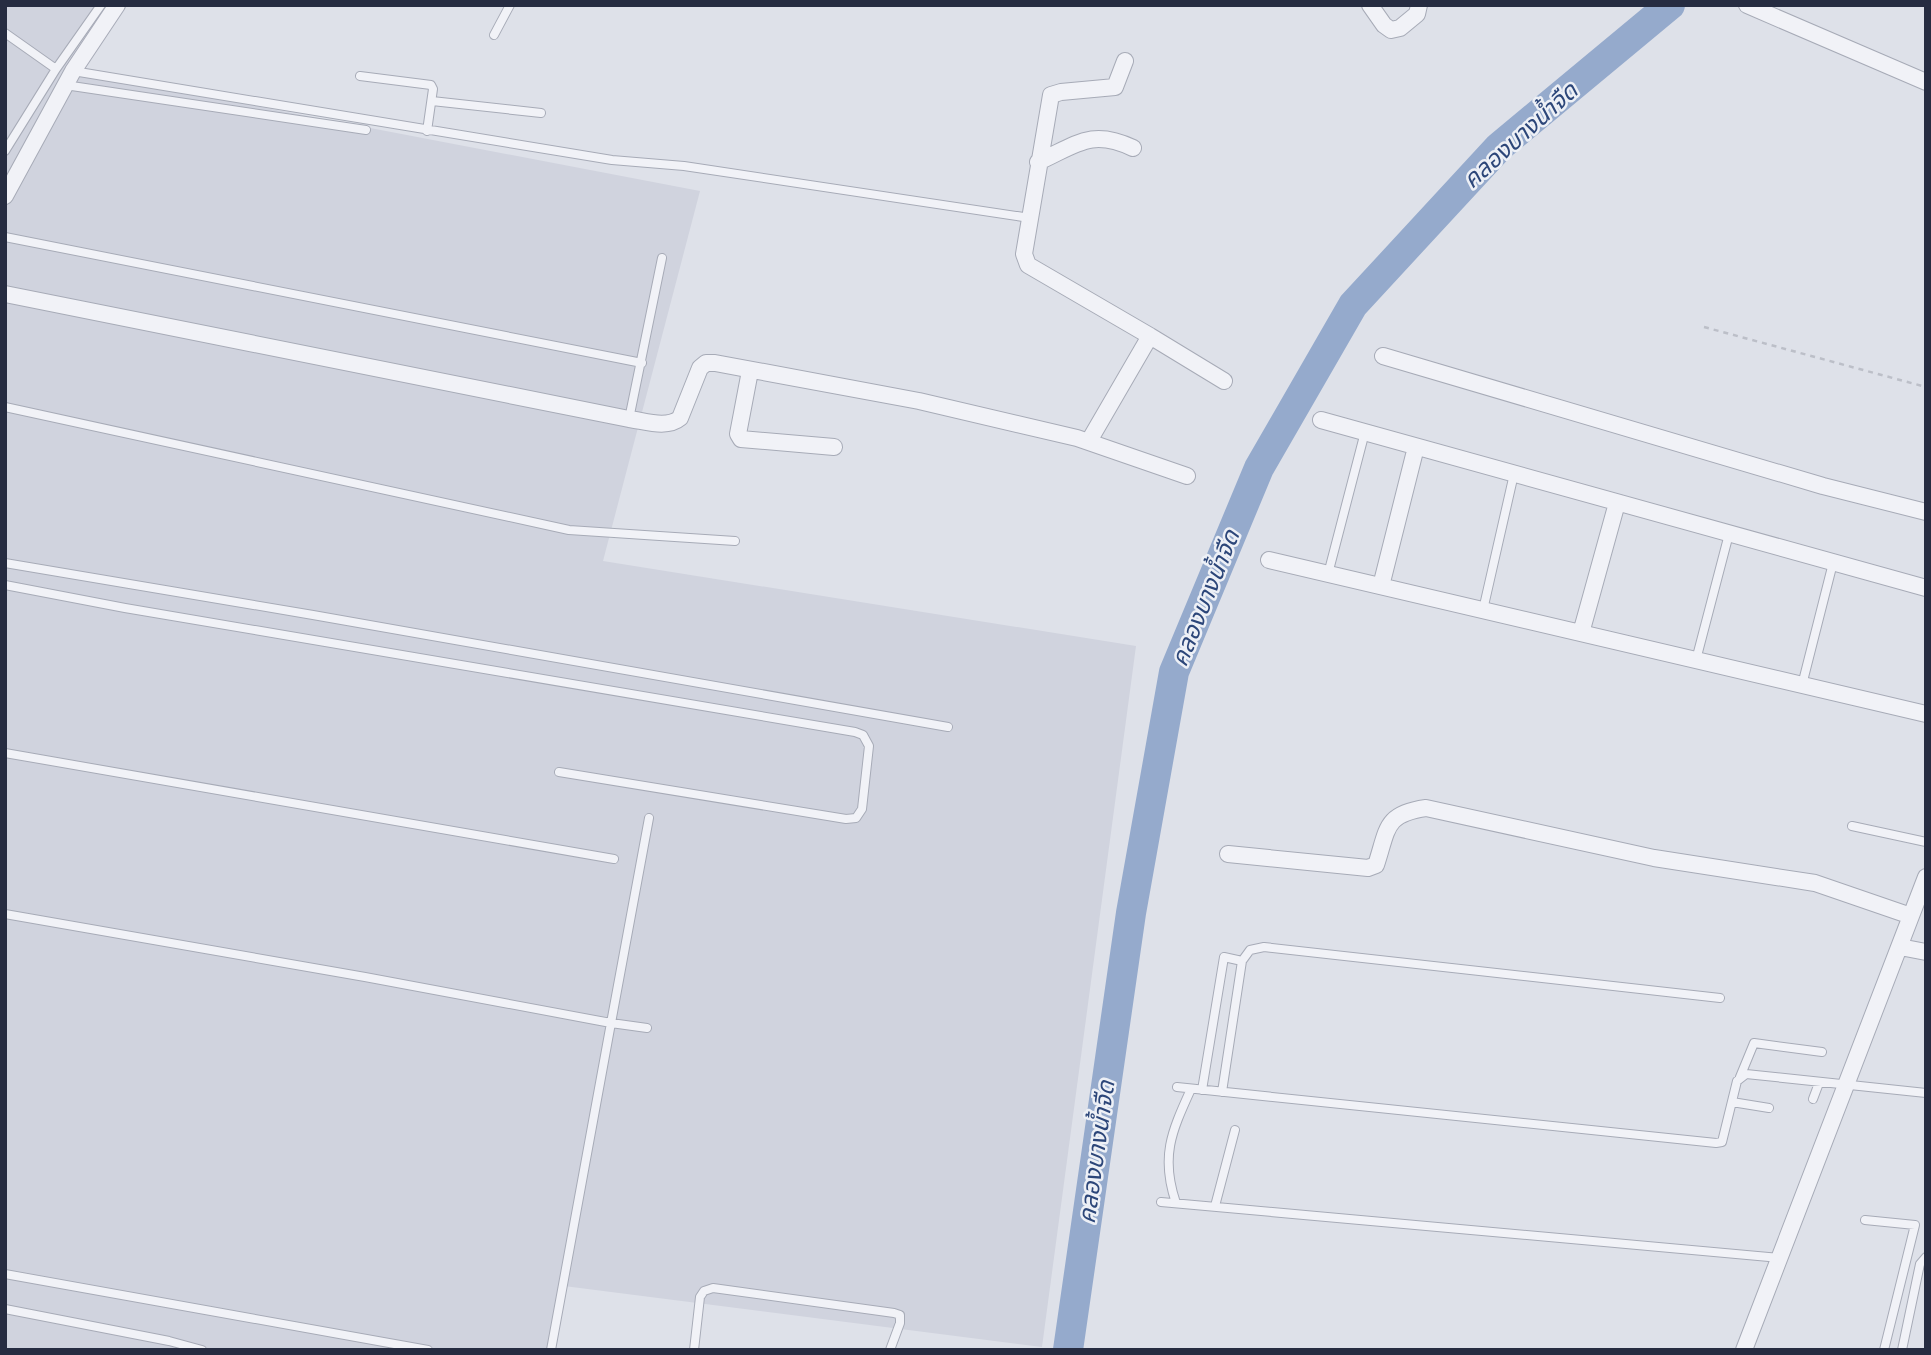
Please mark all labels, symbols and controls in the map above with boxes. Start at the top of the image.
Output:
water label: คลองบางน้ำจืด [1455,74,1584,193]
water label: คลองบางน้ำจืด [1163,524,1245,670]
water label: คลองบางน้ำจืด [1070,1077,1120,1225]

